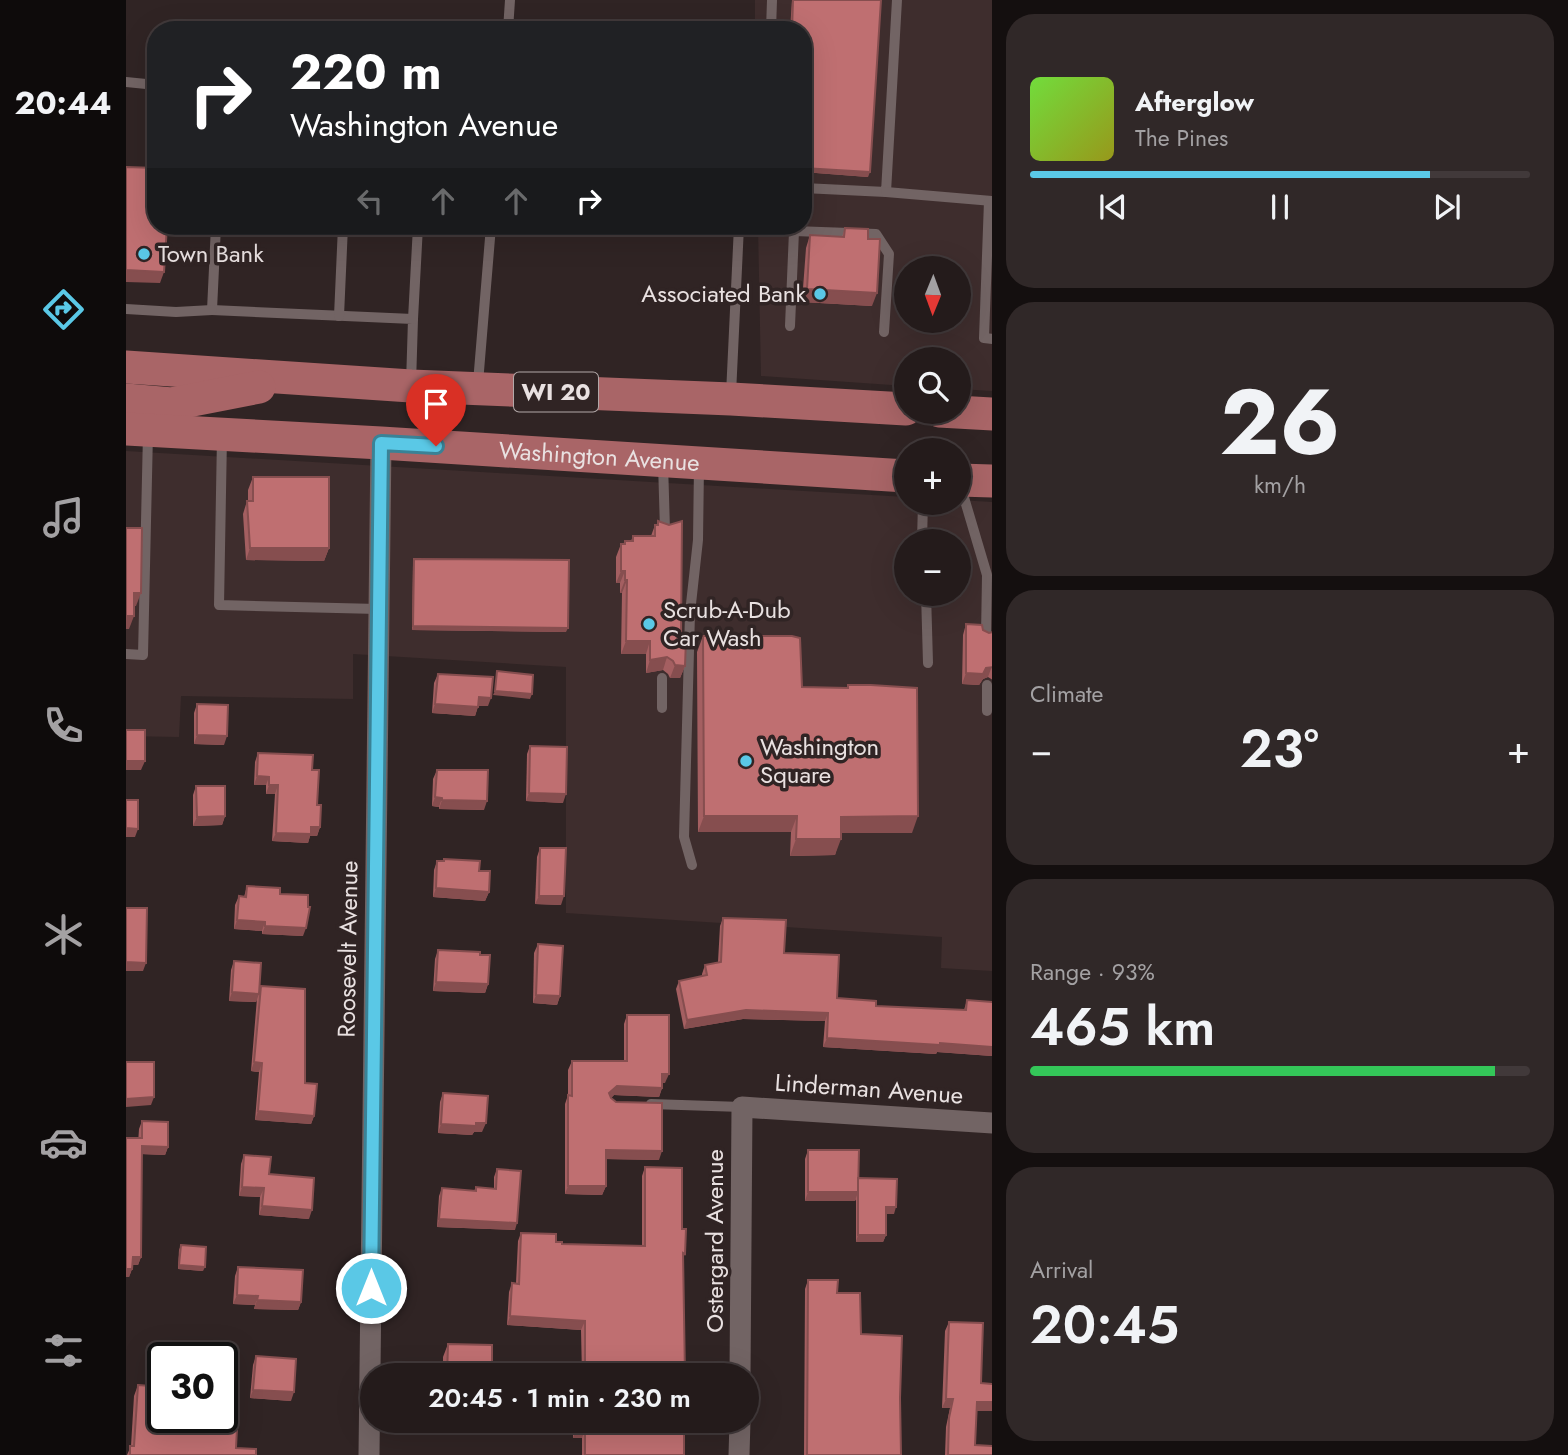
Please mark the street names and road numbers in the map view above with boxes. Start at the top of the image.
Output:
road number: WI 20 [514,372,598,412]
street label: Washington Avenue [498,432,701,480]
street label: Roosevelt Avenue [328,860,367,1038]
street label: Linderman Avenue [774,1064,964,1113]
street label: Ostergard Avenue [697,1149,732,1333]

